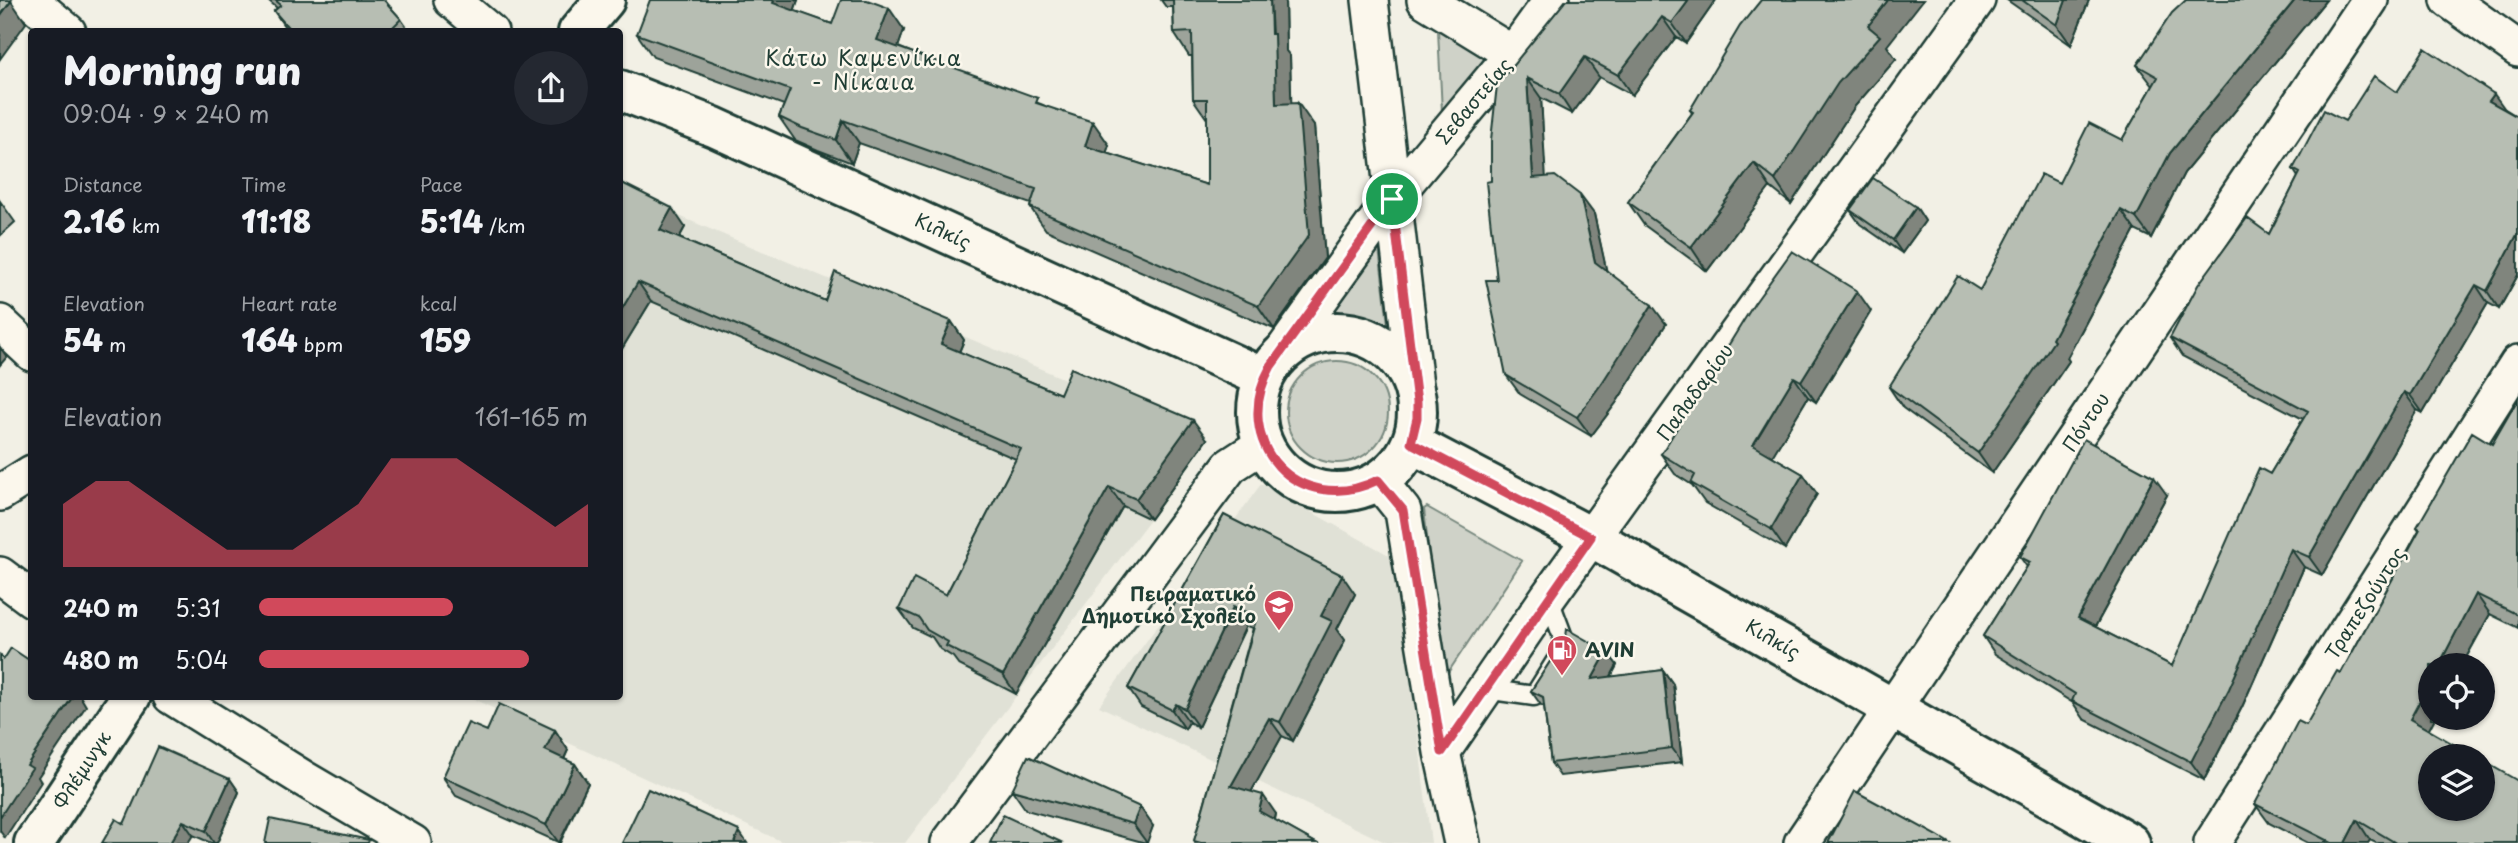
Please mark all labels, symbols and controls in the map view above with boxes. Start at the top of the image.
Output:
text: Morning run [63,41,301,98]
district label: Κάτω Καμενίκια - Νίκαια [765,41,963,97]
button: share [514,51,588,125]
street label: Σεβαστείας [1429,51,1518,150]
text: 09:04 · 9 × 240 m [63,96,269,131]
pin [1362,169,1422,229]
text: Distance [63,170,143,198]
text: Time [241,170,286,198]
text: Pace [420,170,463,198]
icon: arrive [1373,180,1411,218]
text: 2.16 [63,198,126,243]
text: 11:18 [241,198,311,243]
text: 5:14 [420,198,483,243]
street label: Κιλκίς [911,205,976,255]
text: km [126,211,160,239]
text: /km [483,211,526,239]
text: Elevation [63,289,145,317]
text: Heart rate [241,289,337,317]
text: kcal [420,289,458,317]
text: 54 [63,317,103,362]
text: 164 [241,317,298,362]
text: 159 [420,317,471,362]
text: m [103,330,126,358]
text: bpm [298,330,343,358]
street label: Παλαδαρίου [1649,337,1739,446]
street label: Πόντου [2055,386,2115,457]
text: Elevation [63,399,162,434]
text: 161–165 m [475,399,588,434]
street label: Τραπεζούντος [2317,541,2411,664]
place label: Πειραματικό Δημοτικό Σχολείο [1082,579,1256,629]
school or university icon: Πειραματικό Δημοτικό Σχολείο [1262,588,1296,632]
text: 240 m [63,590,139,625]
text: 5:31 [175,590,220,625]
street label: Κιλκίς [1741,611,1806,665]
fuel station icon: AVIN [1545,633,1579,677]
place label: AVIN [1585,635,1635,663]
text: 480 m [63,642,139,677]
text: 5:04 [175,642,228,677]
map controls [2418,653,2495,821]
button: locate [2418,653,2495,730]
street label: Φλέμινγκ [45,725,117,814]
button: layers [2418,744,2495,821]

